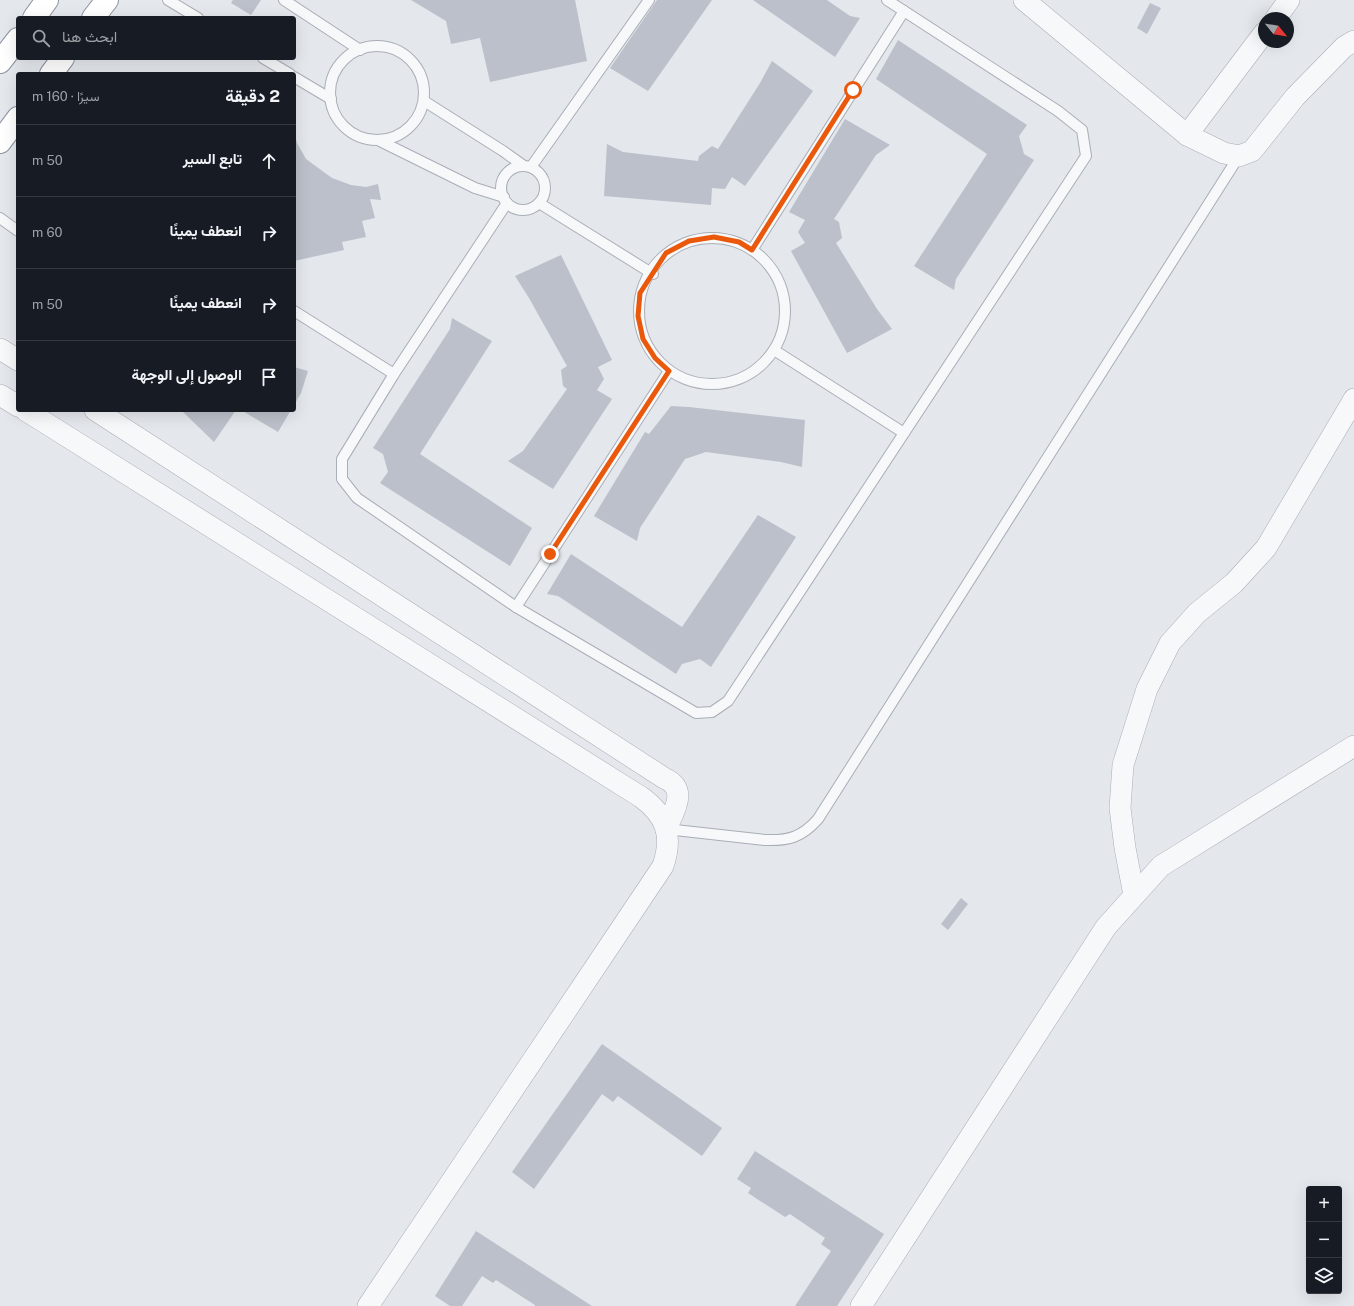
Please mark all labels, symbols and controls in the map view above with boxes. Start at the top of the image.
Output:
north arrow [1258,12,1294,48]
search box [16,16,296,60]
icon: search [30,27,52,49]
text: ابحث هنا [62,28,117,45]
route start [844,81,862,99]
text: 2 دقيقة [225,86,280,106]
text: سيرًا · 160 m [32,89,99,104]
text: تابع السير [183,150,242,167]
icon: ahead [258,150,280,172]
text: 50 m [32,153,63,168]
text: انعطف يمينًا [169,222,242,239]
icon: right [258,222,280,244]
text: 60 m [32,225,62,240]
text: انعطف يمينًا [169,294,242,311]
icon: right [258,294,280,316]
text: 50 m [32,297,63,312]
text: الوصول إلى الوجهة [132,366,242,383]
icon: arrive [258,366,280,388]
route end [541,545,559,563]
map controls [1306,1186,1342,1294]
button: + [1306,1186,1342,1222]
button: − [1306,1222,1342,1258]
button: layers [1306,1258,1342,1294]

